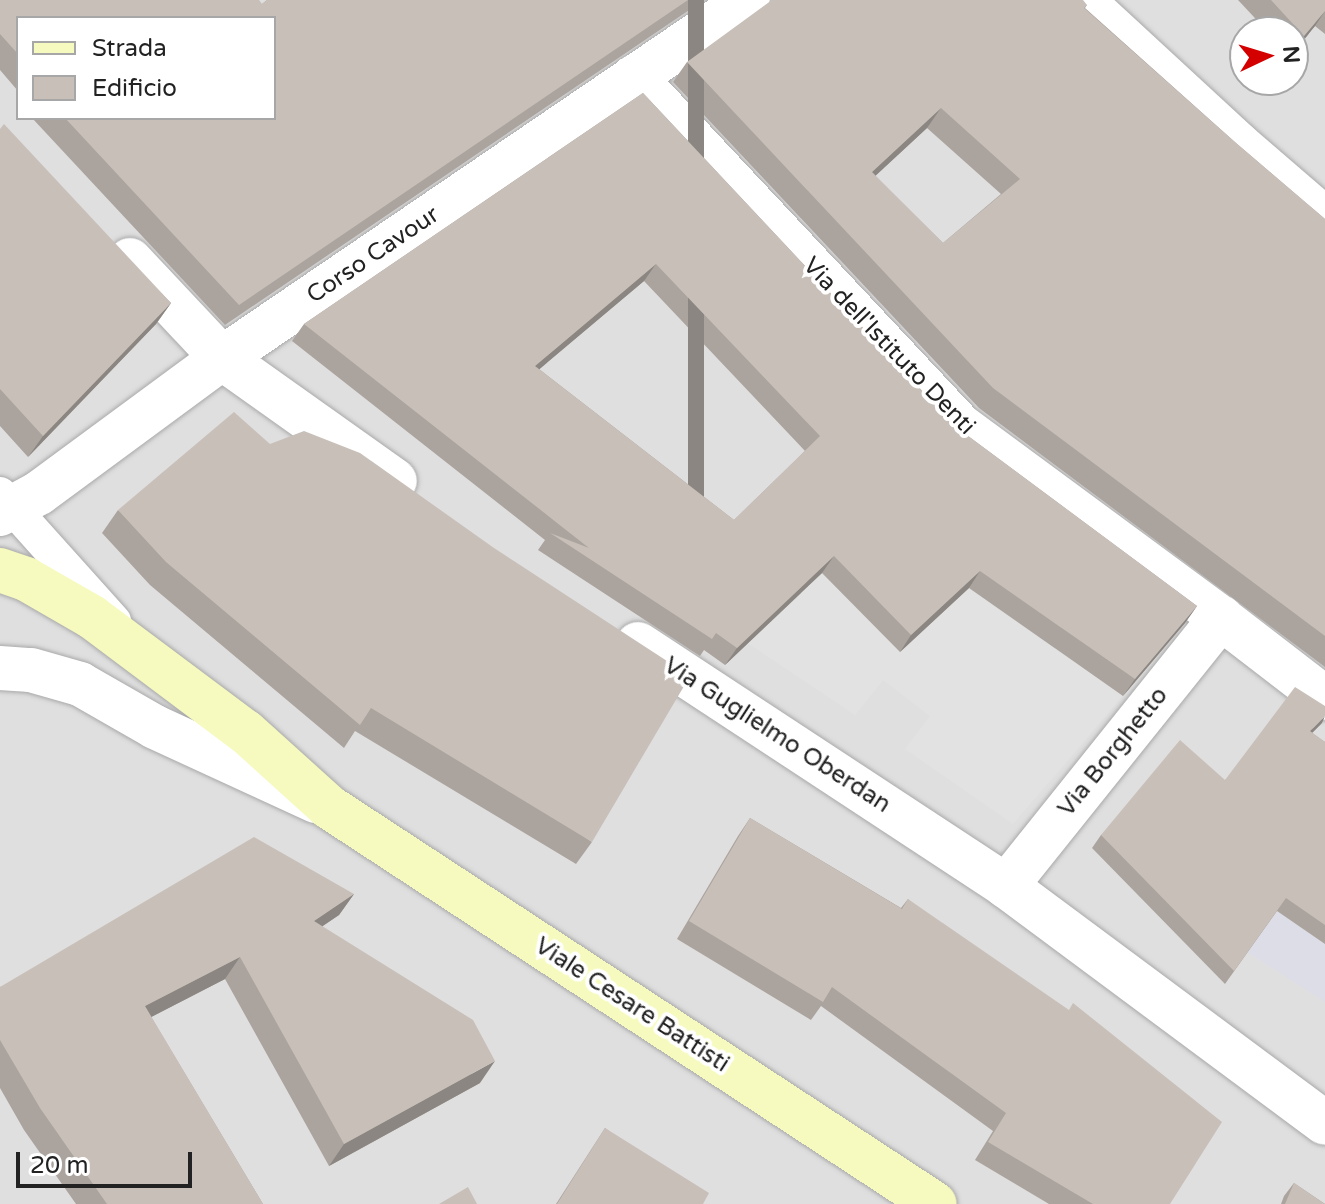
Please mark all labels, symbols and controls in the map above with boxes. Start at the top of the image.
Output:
legend [16,16,276,120]
north arrow [1229,16,1309,96]
text: Strada [92,34,167,63]
text: N [1277,45,1305,64]
text: Edificio [92,74,177,103]
street label: Corso Cavour [301,200,445,310]
street label: Via dell'Istituto Denti [797,251,981,441]
street label: Via Guglielmo Oberdan [658,651,896,819]
street label: Via Borghetto [1052,681,1174,823]
street label: Viale Cesare Battisti [529,931,735,1079]
scale bar [20,1136,196,1186]
text: 20 m [30,1151,88,1180]

